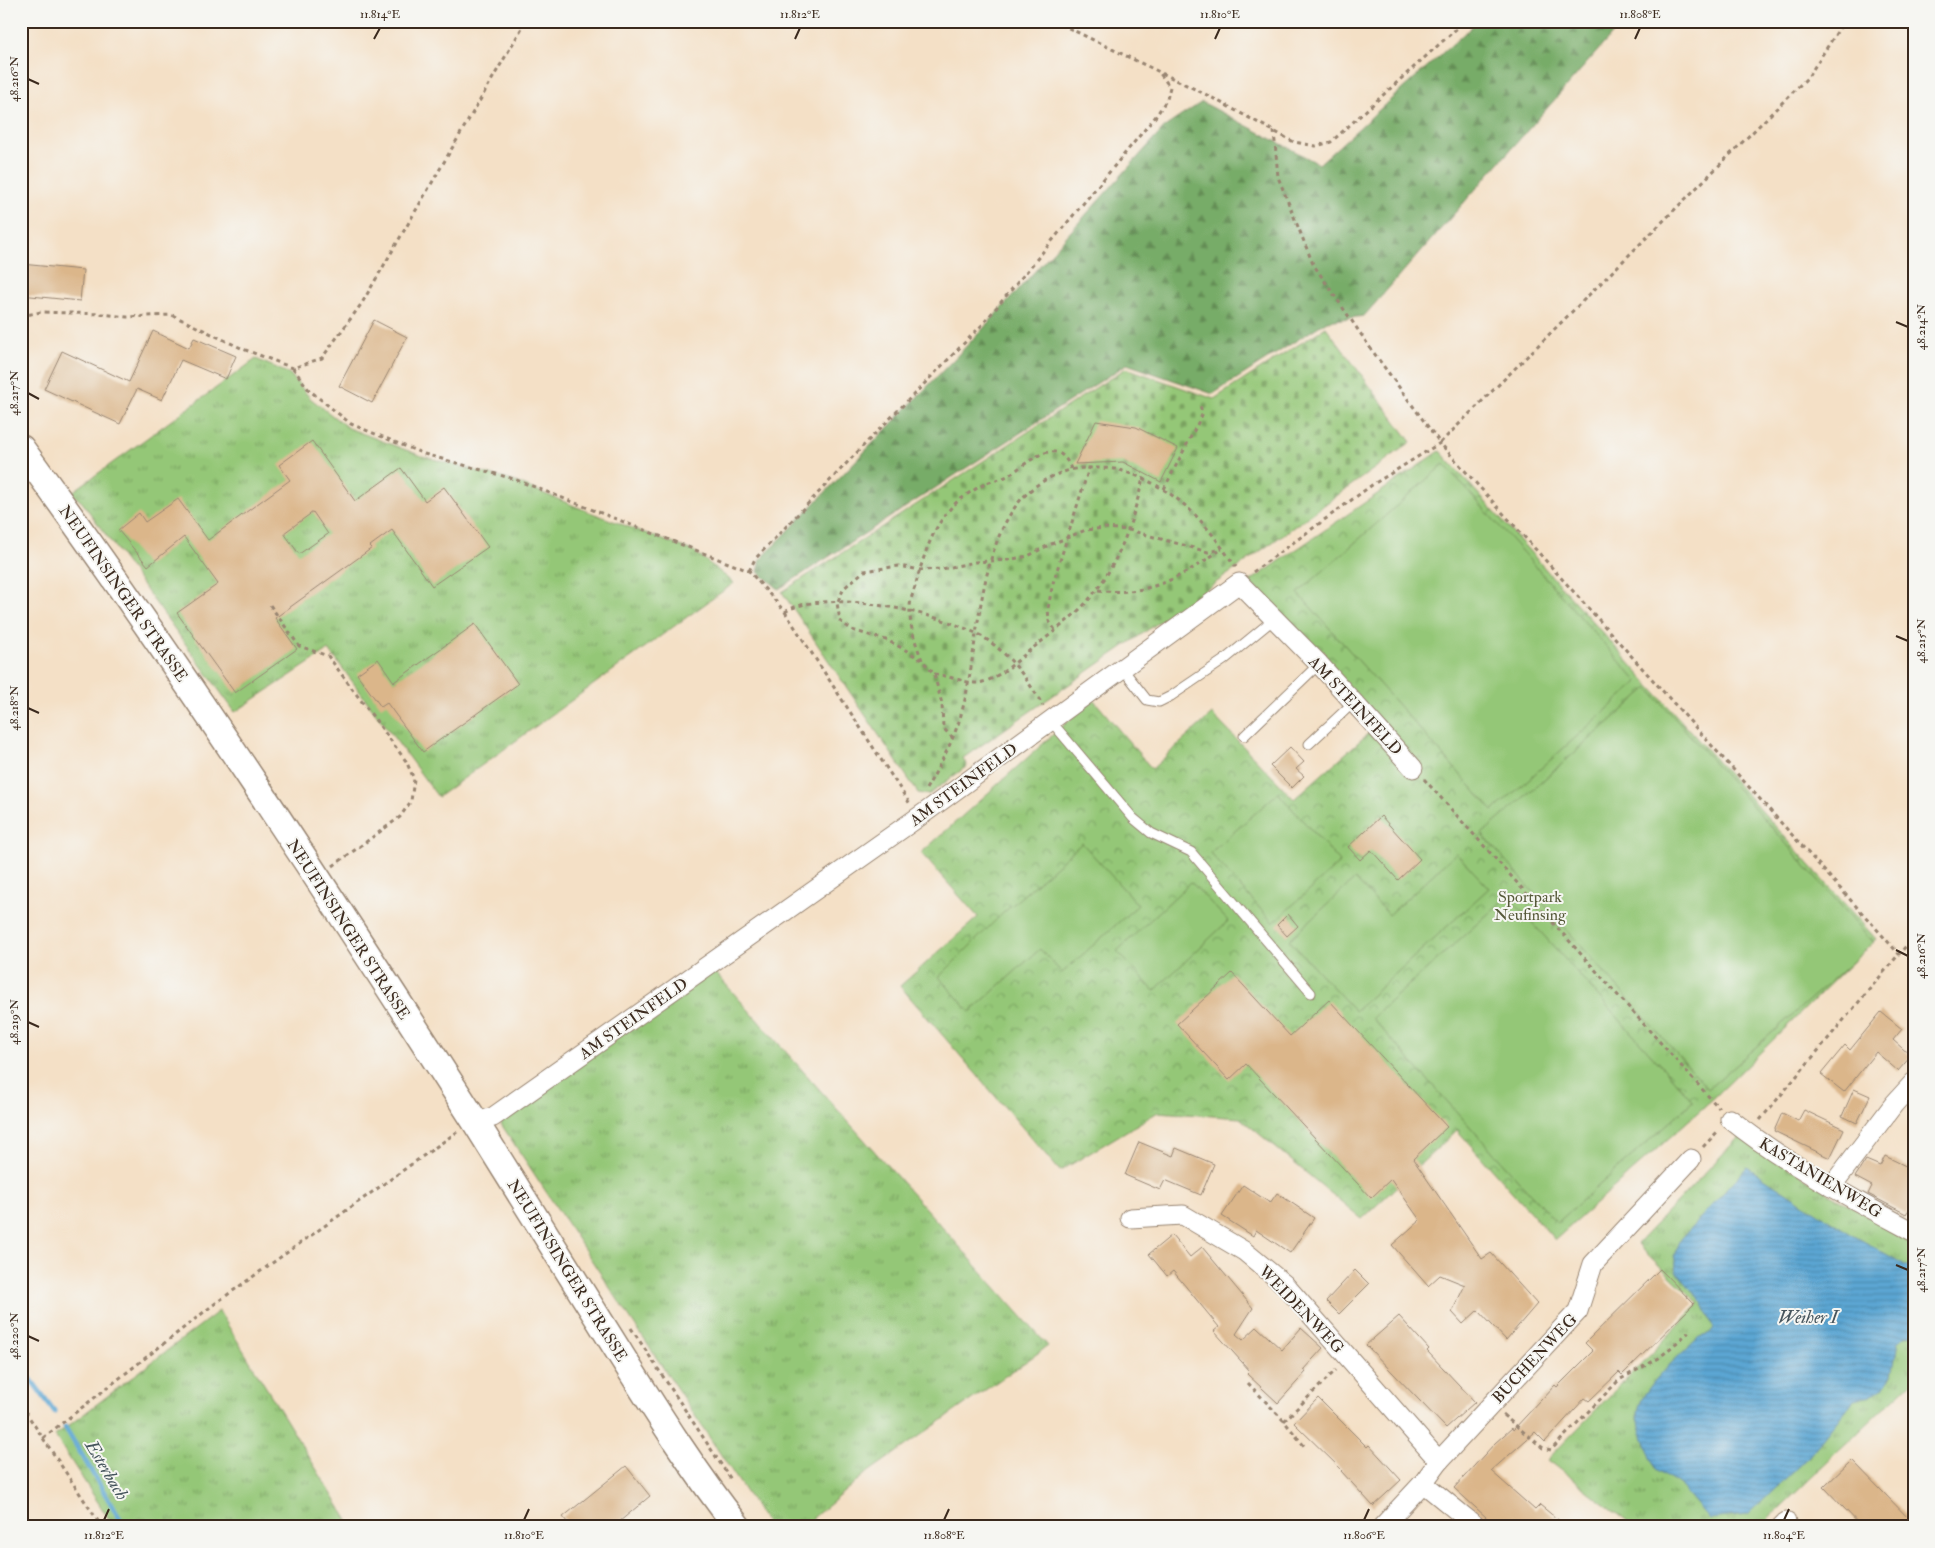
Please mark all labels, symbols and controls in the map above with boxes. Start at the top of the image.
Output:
text: 11.814°E [360,7,400,22]
text: 11.812°E [780,7,820,22]
text: 11.810°E [1200,7,1240,22]
text: 11.808°E [1619,7,1661,22]
text: 48.216°N [7,56,22,102]
text: 48.214°N [1914,304,1929,350]
text: 48.217°N [7,370,22,416]
street label: NEUFINSINGER STRASSE [54,501,192,686]
text: 48.215°N [1914,618,1929,664]
street label: AM STEINFELD [1304,651,1406,759]
text: 48.218°N [7,685,22,731]
street label: AM STEINFELD [905,739,1021,831]
street label: NEUFINSINGER STRASSE [282,836,414,1024]
park label: Sportpark Neufinsing [1494,887,1567,925]
text: 48.216°N [1914,933,1929,979]
street label: AM STEINFELD [574,974,692,1064]
text: 48.219°N [7,999,22,1045]
street label: KASTANIENWEG [1755,1133,1886,1222]
street label: NEUFINSINGER STRASSE [503,1176,632,1365]
text: 48.217°N [1914,1247,1929,1293]
street label: WEIDENWEG [1254,1261,1348,1358]
water label: Weiher I [1778,1306,1841,1329]
street label: BUCHENWEG [1488,1310,1581,1408]
text: 48.220°N [7,1312,22,1360]
water label: Esterbach [79,1435,133,1504]
text: 11.812°E [84,1528,124,1543]
text: 11.810°E [504,1528,544,1543]
text: 11.808°E [923,1528,965,1543]
text: 11.806°E [1343,1528,1385,1543]
text: 11.804°E [1763,1528,1805,1543]

